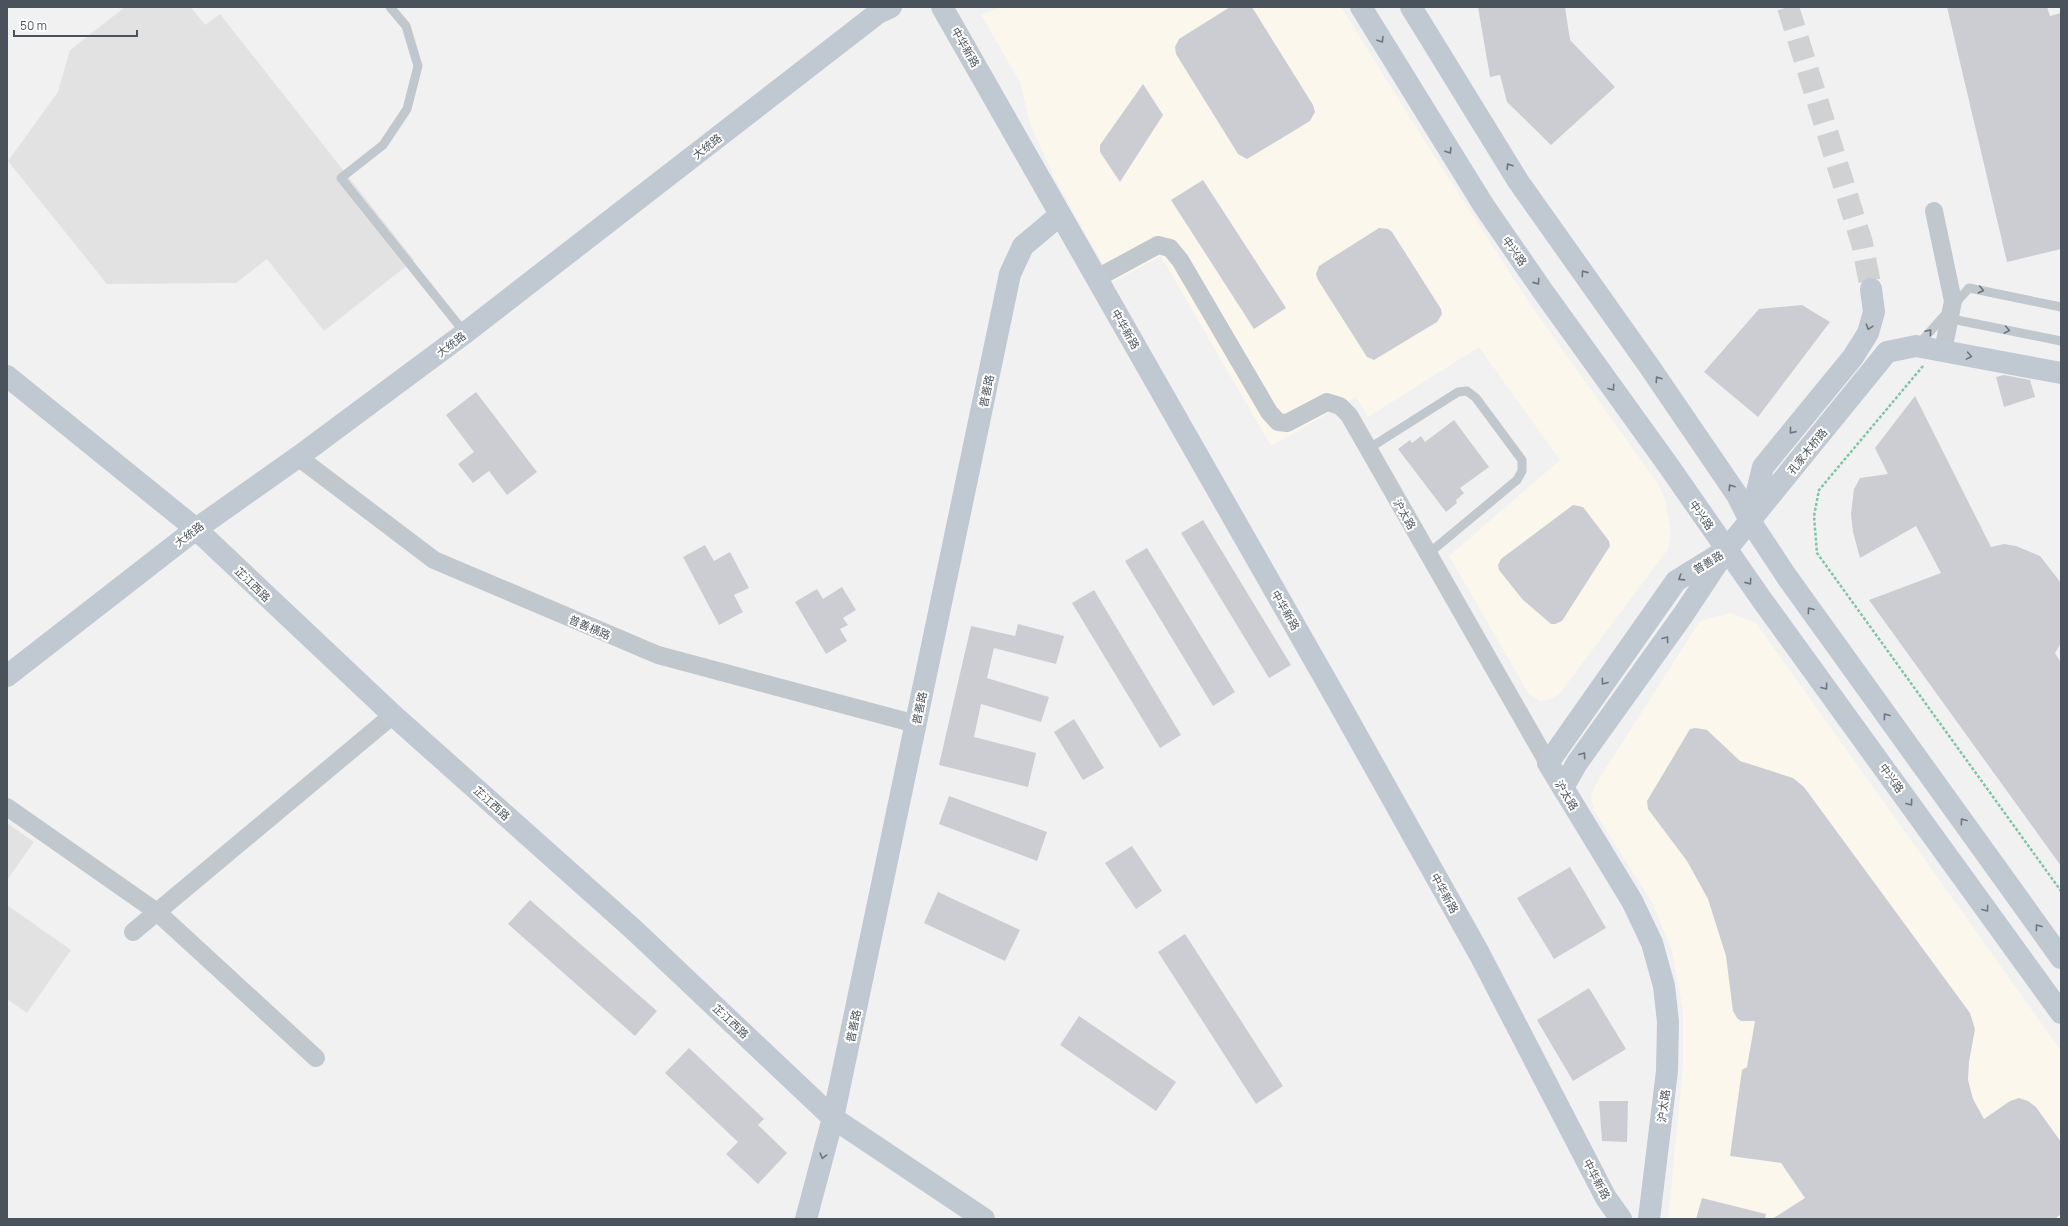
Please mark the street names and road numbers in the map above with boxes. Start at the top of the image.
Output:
street label: 中华新路 [949,24,983,70]
street label: 大统路 [689,130,725,162]
street label: 中兴路 [1499,233,1531,269]
street label: 中华新路 [1109,306,1143,352]
street label: 大统路 [433,328,469,360]
street label: 普善路 [975,373,997,409]
street label: 孔家木桥路 [1784,425,1830,477]
street label: 沪太路 [1390,496,1420,532]
street label: 中兴路 [1686,497,1718,533]
street label: 大统路 [171,518,207,550]
street label: 普善路 [1690,547,1726,577]
street label: 芷江西路 [232,563,274,605]
street label: 中华新路 [1269,587,1303,633]
street label: 普善横路 [567,612,613,642]
street label: 普善路 [908,690,930,726]
street label: 中兴路 [1876,760,1908,796]
street label: 沪太路 [1552,777,1582,813]
street label: 芷江西路 [471,783,513,823]
street label: 中华新路 [1428,870,1462,916]
street label: 芷江西路 [710,1001,752,1041]
street label: 普善路 [842,1008,864,1044]
street label: 沪太路 [1654,1089,1672,1123]
street label: 中华新路 [1580,1156,1614,1202]

